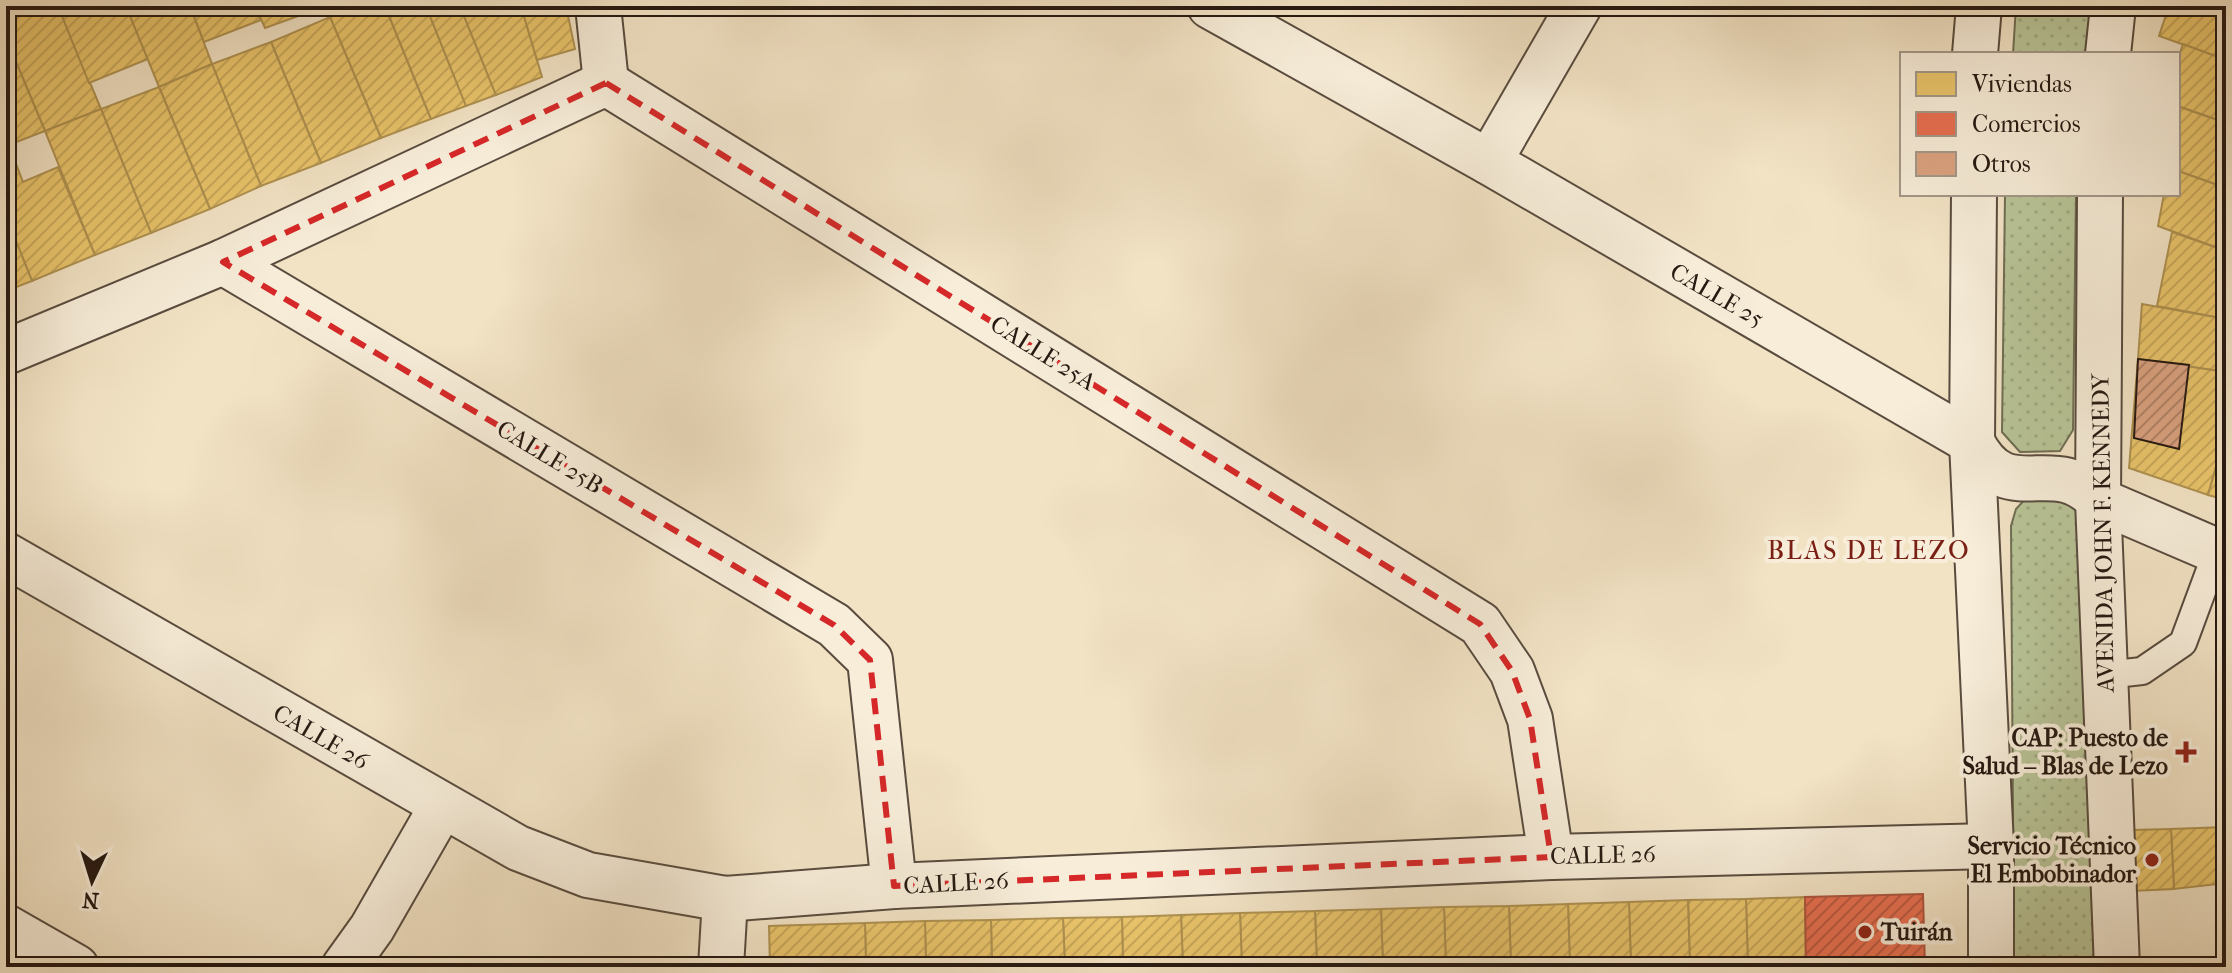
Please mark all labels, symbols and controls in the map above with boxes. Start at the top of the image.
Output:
legend [1900,52,2180,196]
text: Viviendas [1971,70,2072,98]
text: Comercios [1972,110,2081,138]
text: Otros [1972,150,2031,178]
street label: CALLE 25 [1665,257,1769,333]
street label: CALLE 25A [985,310,1101,397]
street label: AVENIDA JOHN F. KENNEDY [2086,373,2120,694]
street label: CALLE 25B [492,414,608,500]
district label: BLAS DE LEZO [1767,535,1971,566]
street label: CALLE 26 [268,698,375,776]
place label: CAP: Puesto de Salud ‒ Blas de Lezo [1962,724,2168,780]
marker: CAP: Puesto de Salud ‒ Blas de Lezo [2175,741,2197,763]
place label: Servicio Técnico El Embobinador [1967,832,2137,888]
street label: CALLE 26 [1550,840,1657,870]
north arrow [52,841,132,921]
marker: Servicio Técnico El Embobinador [2143,851,2161,869]
street label: CALLE 26 [902,866,1011,900]
text: N [81,886,100,914]
place label: Tuirán [1880,918,1954,946]
marker: Tuirán [1856,923,1874,941]

